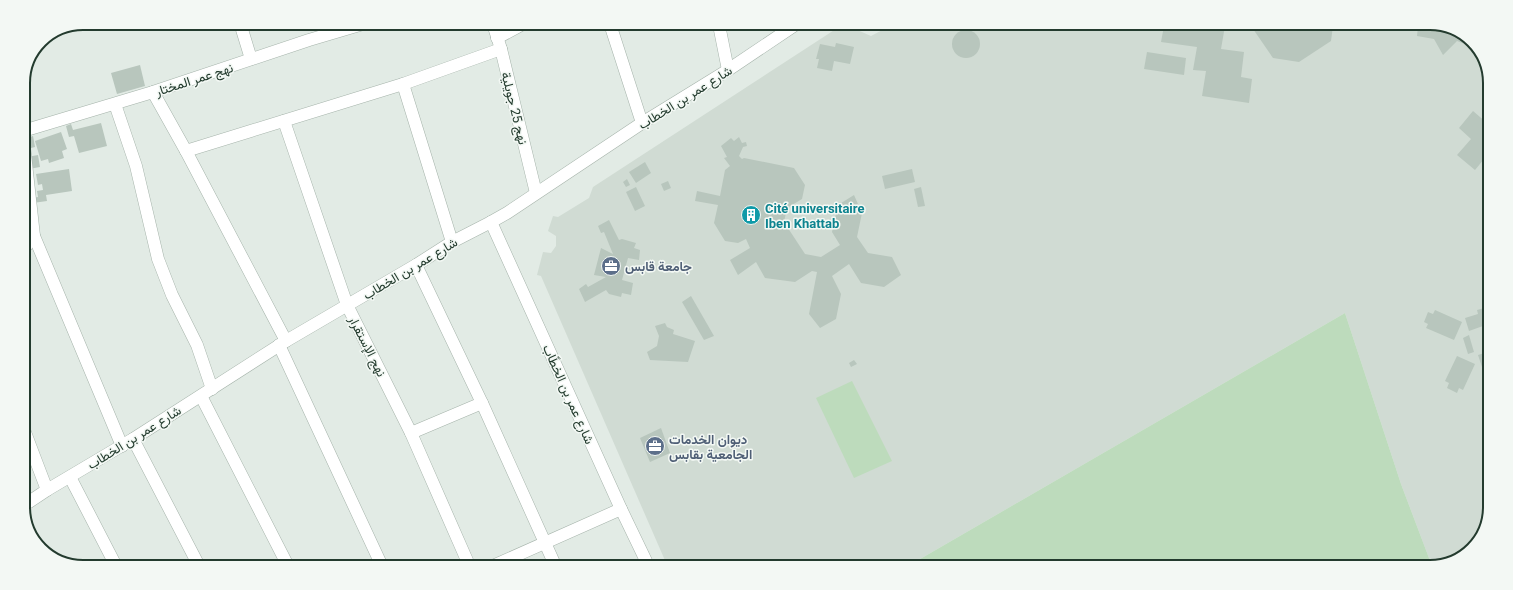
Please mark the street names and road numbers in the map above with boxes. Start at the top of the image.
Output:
street label: نهج عمر المختار [152,60,236,101]
street label: شارع عمر بن الخطاب [636,63,736,134]
street label: نهج 25 جويلية [496,70,531,147]
street label: شارع عمر بن الخطاب [360,234,461,304]
street label: نهج الإستقرار [344,313,389,380]
street label: شارع عمر بن الخطّاب [538,342,598,447]
street label: شارع عمر بن الخطاب [85,403,185,474]

